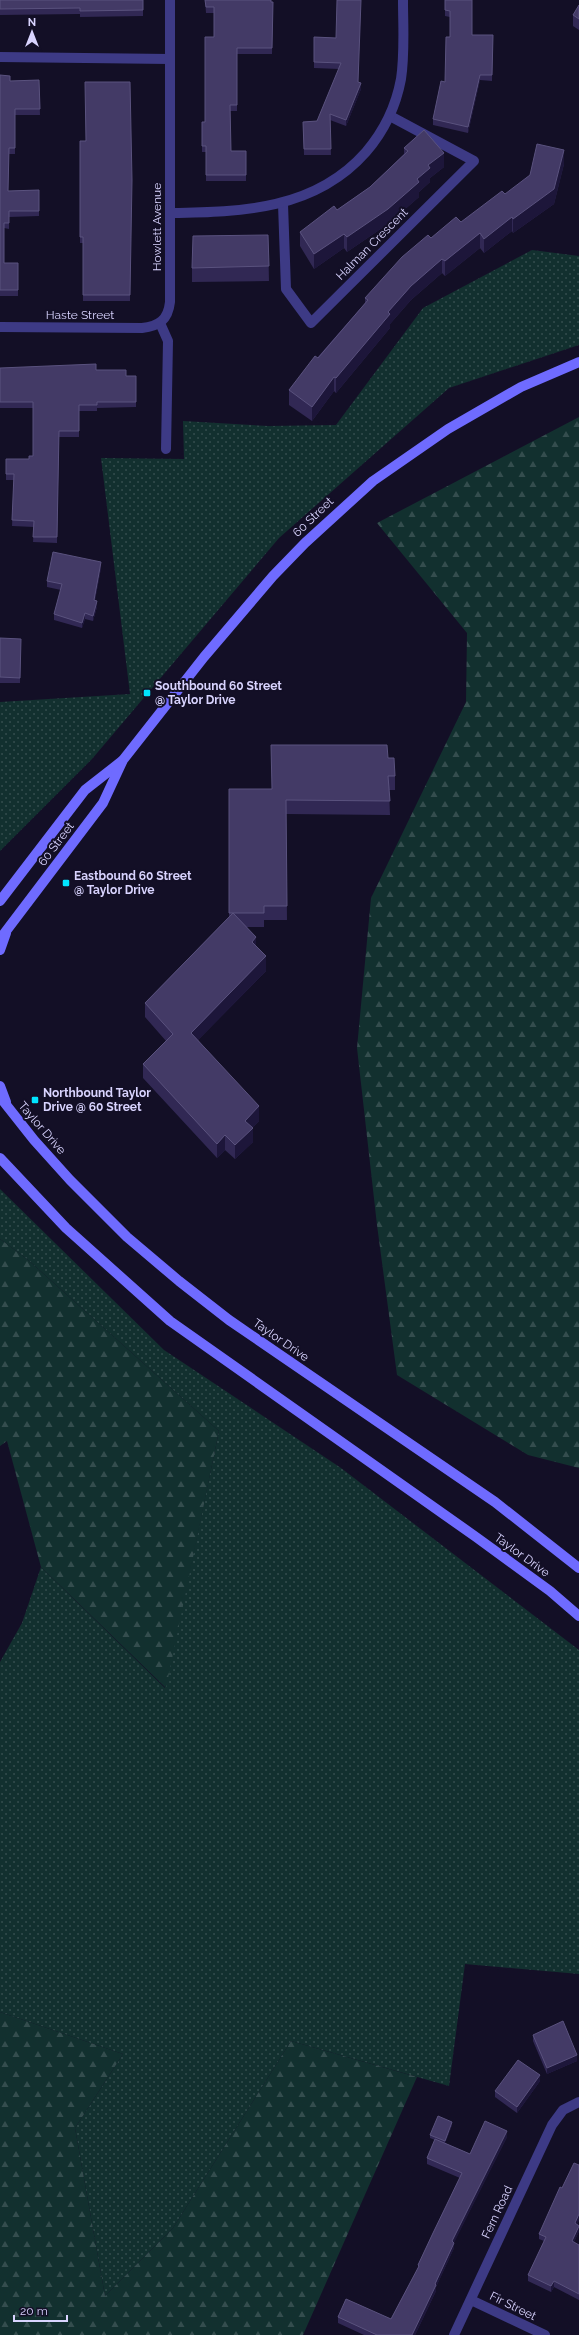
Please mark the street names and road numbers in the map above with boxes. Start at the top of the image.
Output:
street label: Howlett Avenue [150,183,164,271]
street label: Halman Crescent [333,205,411,283]
street label: Haste Street [46,308,114,322]
street label: 60 Street [290,494,336,540]
street label: 60 Street [35,819,77,869]
street label: Taylor Drive [15,1099,69,1157]
street label: Taylor Drive [250,1316,312,1364]
street label: Taylor Drive [492,1530,552,1580]
street label: Fern Road [479,2183,515,2241]
street label: Fir Street [487,2289,539,2323]

